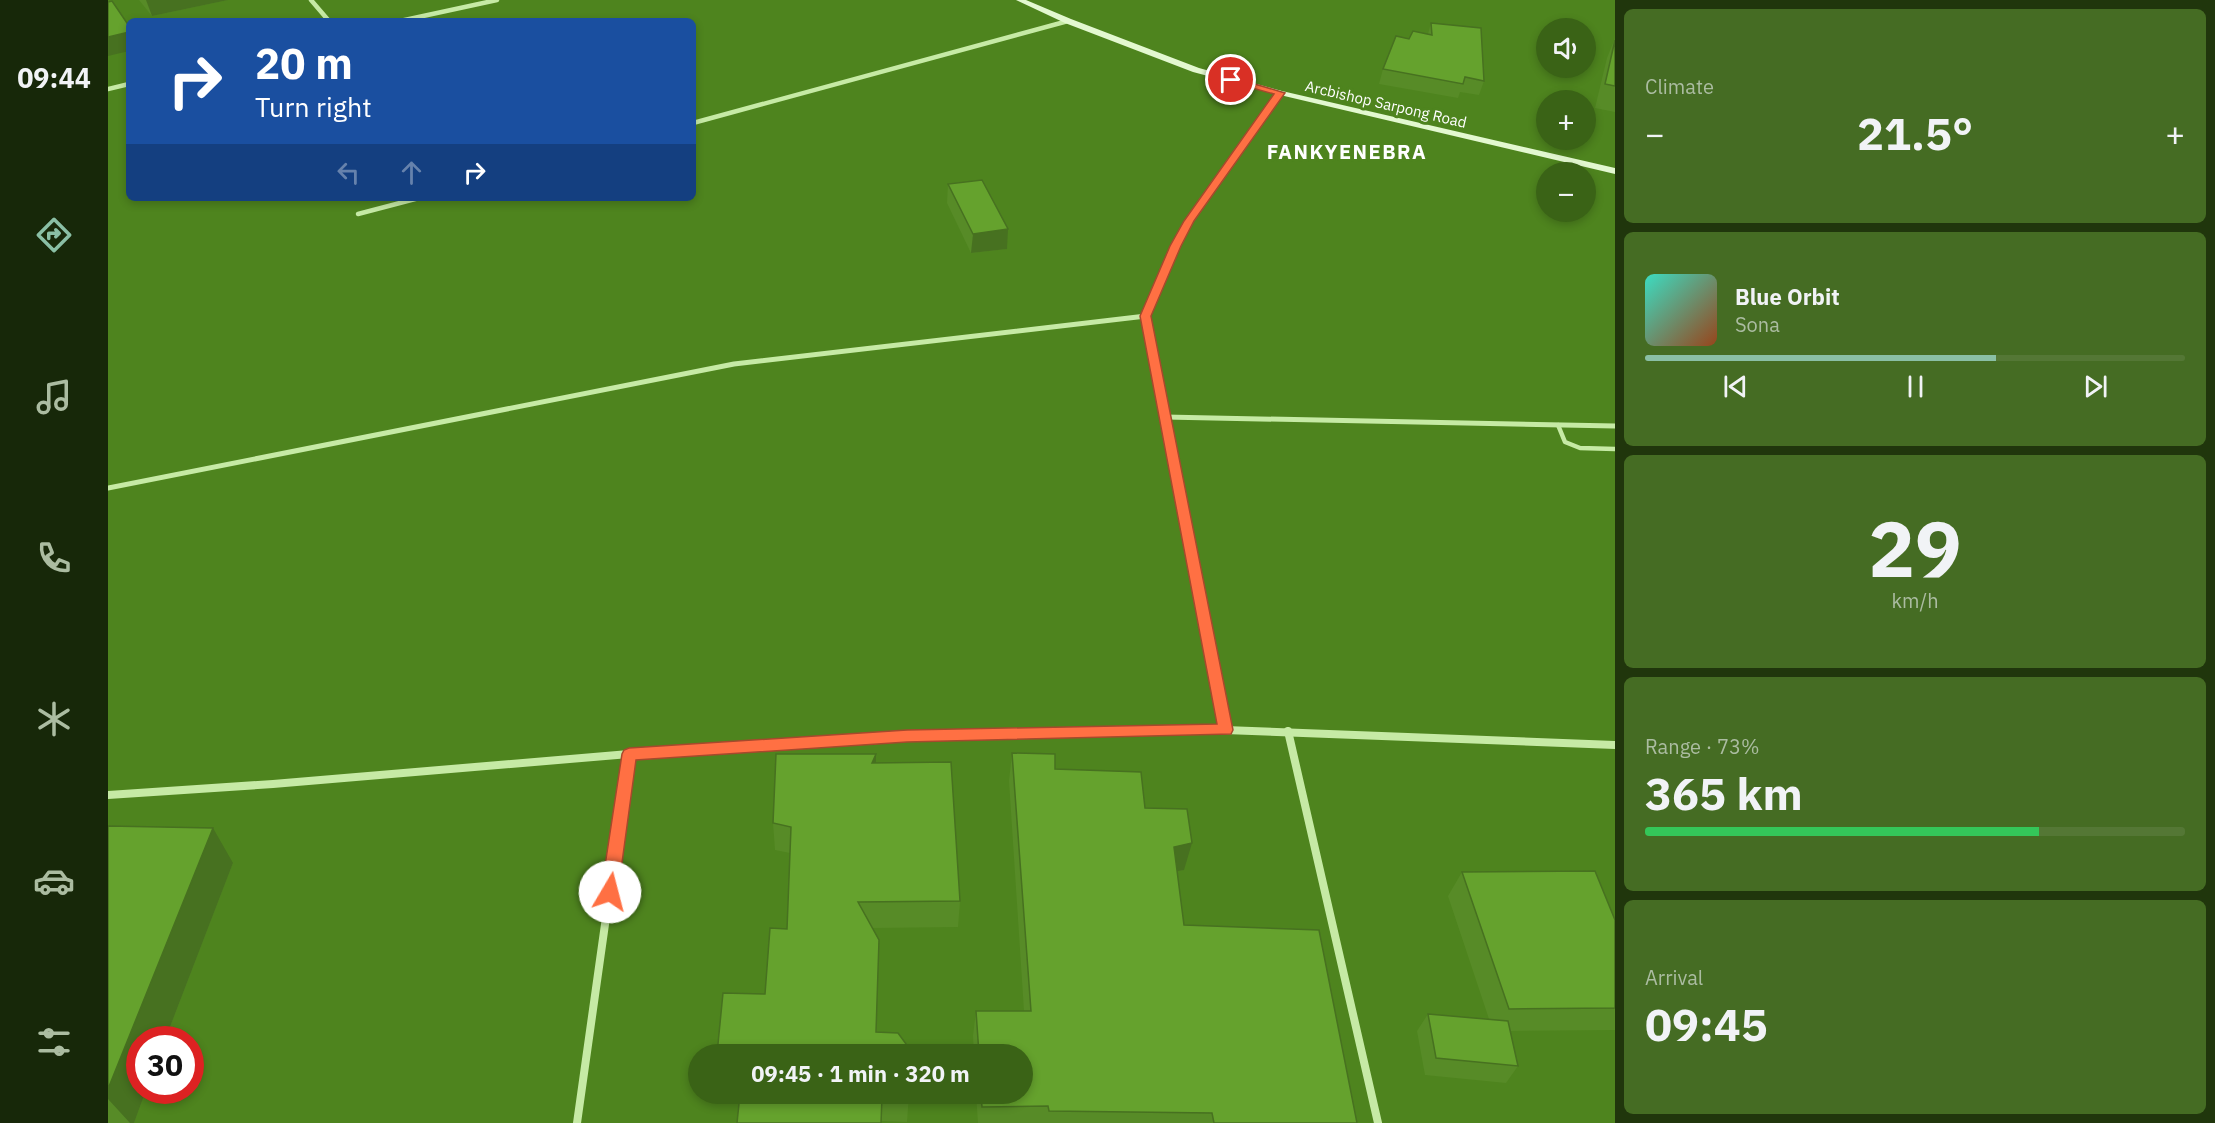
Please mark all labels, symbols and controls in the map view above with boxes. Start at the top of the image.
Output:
map controls [1536,18,1596,222]
button: sound [1536,18,1596,78]
text: 20 m [255,36,353,91]
icon: right [156,42,234,120]
pin [1205,54,1256,105]
text: 09:44 [17,60,91,95]
icon: arrive [1214,63,1247,96]
text: Climate [1645,73,1714,100]
street label: Arcbishop Sarpong Road [1303,76,1469,132]
text: Turn right [255,89,372,124]
button: + [1536,90,1596,150]
text: 21.5° [1857,104,1973,162]
text: − [1645,112,1665,155]
text: + [2165,112,2185,155]
district label: FANKYENEBRA [1267,138,1427,165]
icon: left [332,156,365,189]
icon: ahead [395,156,428,189]
icon: right [458,156,491,189]
button: − [1536,162,1596,222]
icon: directions [33,214,75,256]
text: Blue Orbit [1735,282,1840,311]
text: Sona [1735,311,1780,338]
icon: previous [1719,370,1752,403]
icon: pause [1899,370,1932,403]
icon: next [2079,370,2112,403]
icon: music [33,376,75,418]
text: 29 [1868,497,1962,598]
icon: phone [33,537,75,579]
text: km/h [1891,587,1939,614]
icon: climate [33,698,75,740]
text: Range · 73% [1645,733,1760,760]
text: 365 km [1645,764,1803,822]
icon: car [33,860,75,902]
position arrow [578,860,642,924]
text: Arrival [1645,964,1703,991]
text: 09:45 [1645,995,1768,1053]
icon: filters [33,1021,75,1063]
speed limit sign: 30 [126,1026,204,1104]
text: 09:45 · 1 min · 320 m [751,1059,970,1088]

